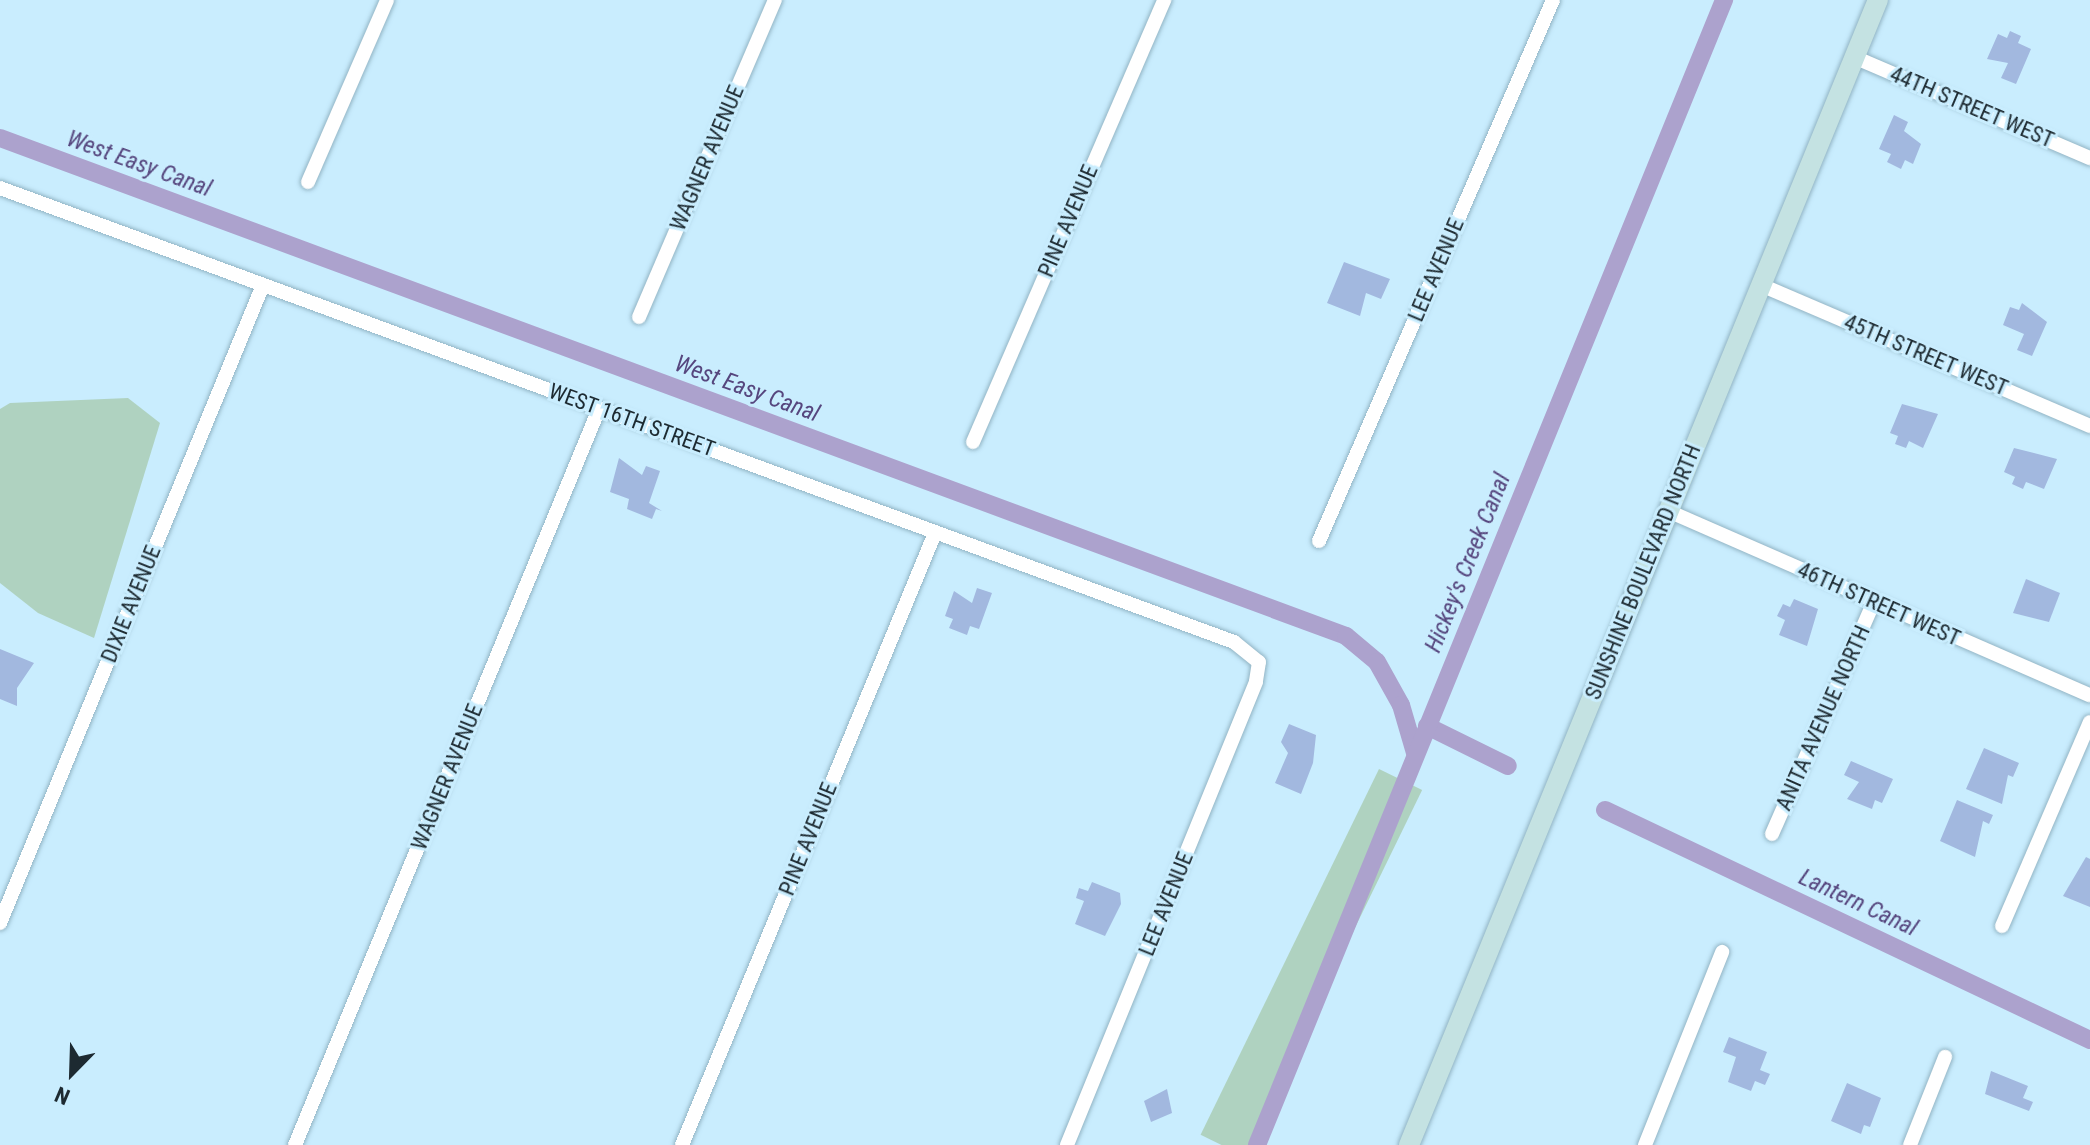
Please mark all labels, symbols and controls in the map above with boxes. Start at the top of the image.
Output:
street label: 44TH STREET WEST [1886,61,2058,153]
street label: WAGNER AVENUE [665,81,749,235]
water label: West Easy Canal [63,124,215,204]
street label: PINE AVENUE [1033,161,1103,281]
street label: LEE AVENUE [1402,215,1470,325]
street label: 45TH STREET WEST [1840,309,2012,401]
water label: West Easy Canal [671,349,823,429]
street label: WEST 16TH STREET [545,378,719,462]
street label: SUNSHINE BOULEVARD NORTH [1580,441,1706,703]
water label: Hickey's Creek Canal [1419,469,1517,657]
street label: DIXIE AVENUE [96,542,166,666]
street label: 46TH STREET WEST [1793,556,1965,652]
street label: ANITA AVENUE NORTH [1770,621,1876,815]
street label: WAGNER AVENUE [406,700,488,854]
street label: PINE AVENUE [773,779,843,899]
street label: LEE AVENUE [1133,848,1199,960]
water label: Lantern Canal [1794,863,1922,943]
north arrow [32,1033,112,1113]
text: N [51,1081,74,1110]

